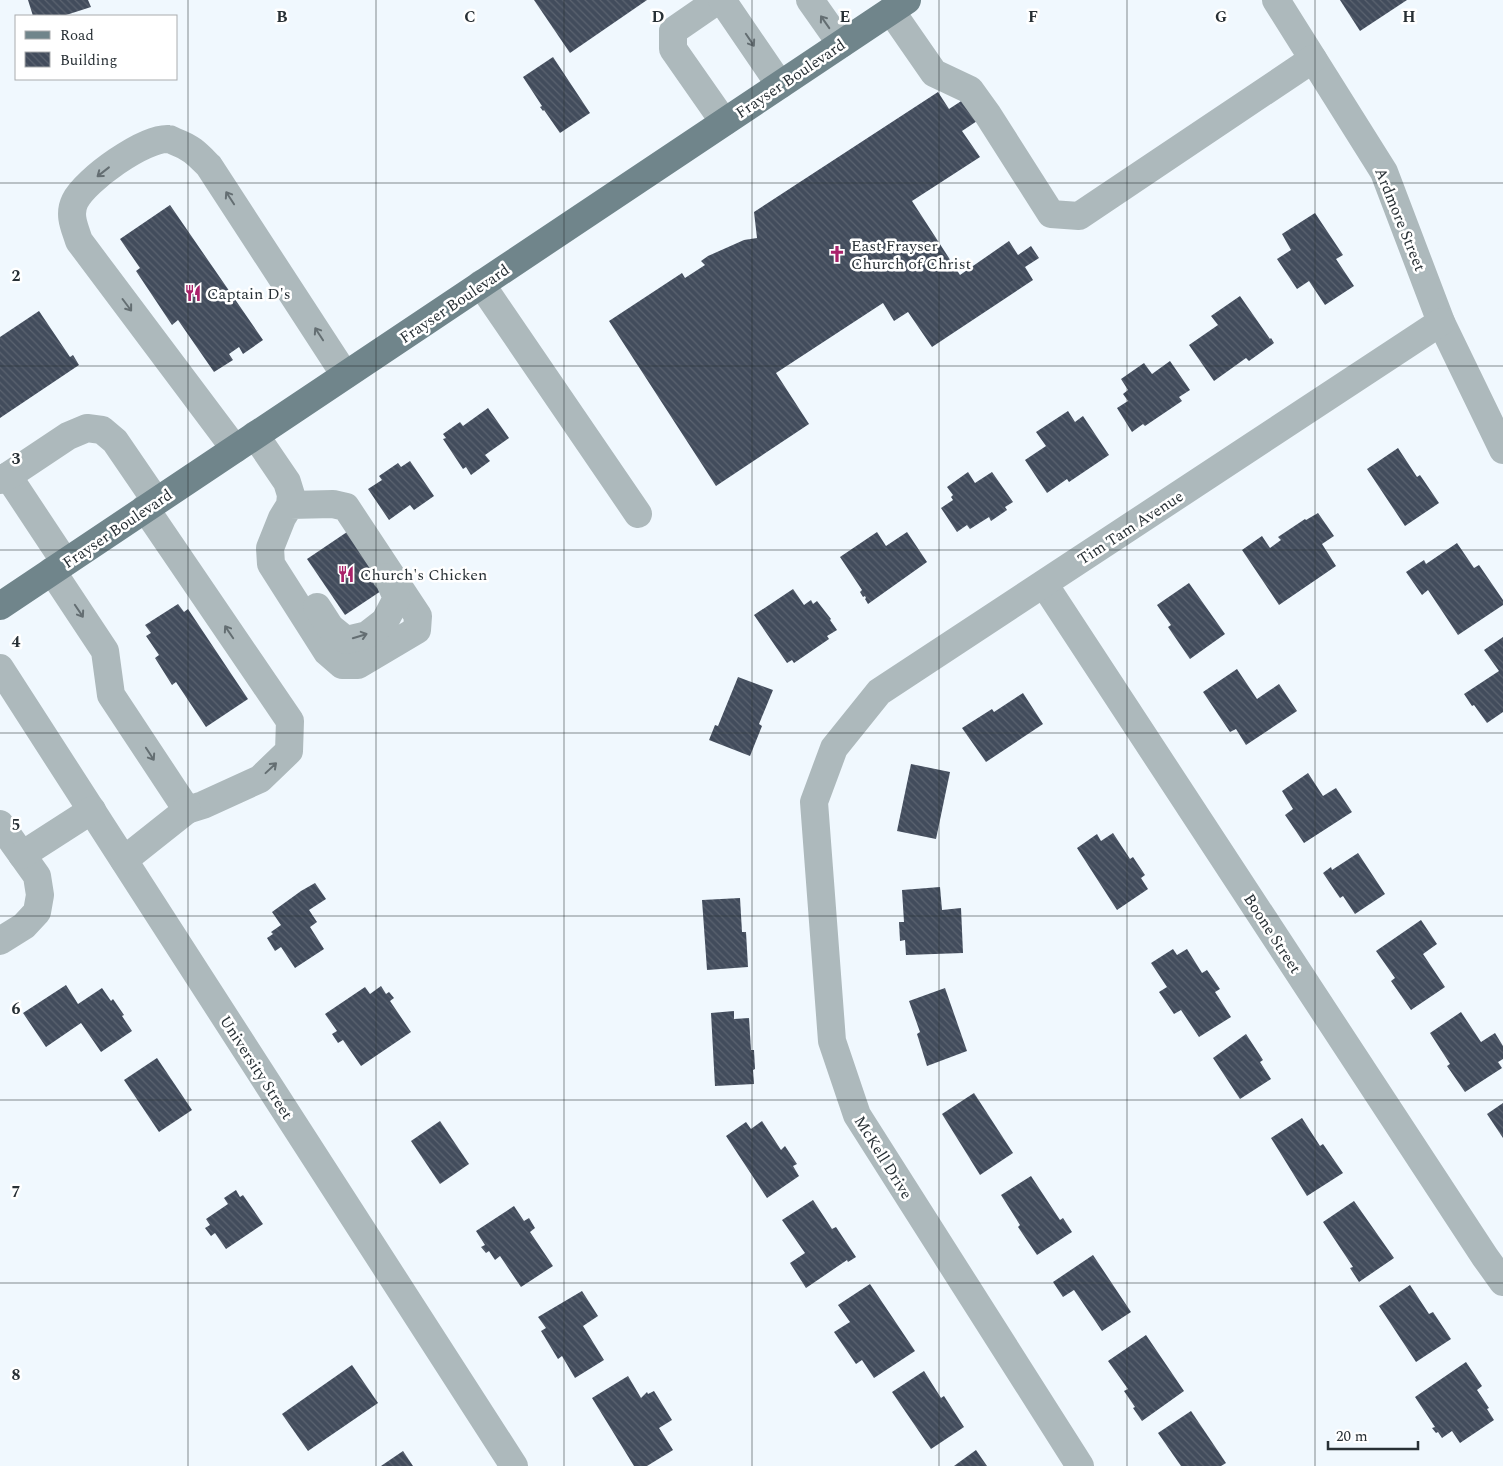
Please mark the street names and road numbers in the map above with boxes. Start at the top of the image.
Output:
street label: Frayser Boulevard [731,33,850,125]
street label: Ardmore Street [1368,164,1432,275]
street label: Frayser Boulevard [395,258,514,350]
street label: Frayser Boulevard [58,483,177,575]
street label: Tim Tam Avenue [1073,485,1188,571]
street label: Boone Street [1237,889,1307,979]
street label: University Street [213,1011,299,1125]
street label: McKell Drive [848,1111,918,1204]

